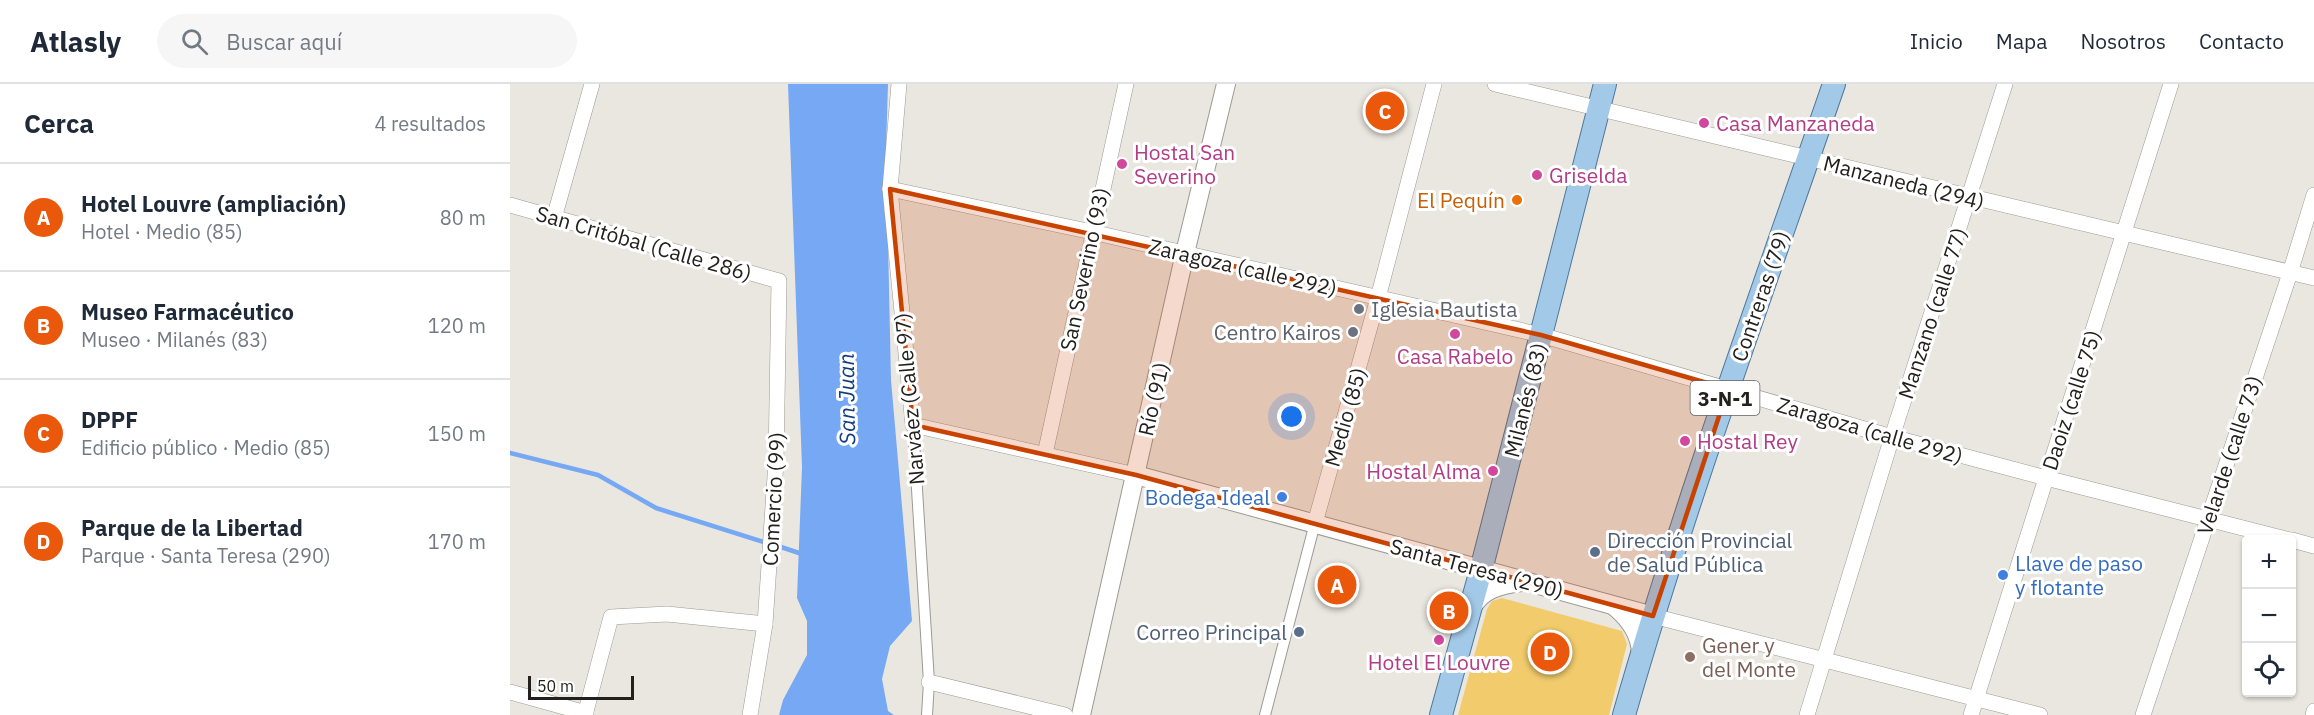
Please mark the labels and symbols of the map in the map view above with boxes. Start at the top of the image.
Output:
pin: C [1366,88,1404,134]
place label: Casa Manzaneda [1716,109,1875,137]
marker: Casa Manzaneda [1697,116,1711,130]
place label: Hostal San Severino [1134,138,1235,190]
street label: Manzaneda (294) [1821,148,1987,216]
marker: Hostal San Severino [1115,157,1129,171]
place label: Griselda [1549,161,1627,189]
marker: Griselda [1530,168,1544,182]
street label: San Severino (93) [1053,185,1115,353]
place label: El Pequín [1417,186,1505,214]
marker: El Pequín [1510,193,1524,207]
street label: San Critóbal (Calle 286) [533,199,755,287]
street label: Manzano (calle 77) [1891,224,1973,402]
street label: Contreras (79) [1725,227,1795,365]
street label: Zaragoza (calle 292) [1146,232,1340,302]
place label: Iglesia Bautista [1371,295,1518,323]
marker: Iglesia Bautista [1352,302,1366,316]
street label: Narváez (Calle 97) [888,312,930,486]
place label: Centro Kairos [1214,318,1341,346]
marker: Centro Kairos [1346,325,1360,339]
street label: Daoiz (calle 75) [2035,326,2107,474]
marker: Casa Rabelo [1448,327,1462,341]
street label: Milanés (83) [1497,340,1553,460]
place label: Casa Rabelo [1397,342,1513,370]
water label: San Juan [831,353,861,445]
street label: Río (91) [1131,359,1175,439]
street label: Medio (85) [1317,364,1373,470]
street label: Velarde (calle 73) [2190,372,2268,538]
road number: 3-N-1 [1690,381,1760,415]
street label: Zaragoza (calle 292) [1774,390,1966,470]
your location [1277,402,1306,431]
place label: Hostal Rey [1697,427,1798,455]
street label: Comercio (99) [756,431,790,567]
marker: Hostal Rey [1678,434,1692,448]
place label: Hostal Alma [1366,457,1481,485]
marker: Hostal Alma [1486,464,1500,478]
place label: Bodega Ideal [1145,483,1270,511]
marker: Bodega Ideal [1275,490,1289,504]
place label: Dirección Provincial de Salud Pública [1607,526,1793,578]
street label: Santa Teresa (290) [1387,531,1567,605]
marker: Dirección Provincial de Salud Pública [1588,545,1602,559]
place label: Llave de paso y flotante [2015,549,2143,601]
pin: A [1318,562,1356,608]
marker: Llave de paso y flotante [1996,568,2010,582]
pin: B [1430,588,1468,634]
place label: Correo Principal [1136,618,1287,646]
marker: Correo Principal [1292,625,1306,639]
pin: D [1530,630,1570,674]
place label: Gener y del Monte [1702,631,1796,683]
marker: Hotel El Louvre [1432,633,1446,647]
place label: Hotel El Louvre [1368,648,1510,676]
marker: Gener y del Monte [1683,650,1697,664]
scale bar [528,673,634,700]

